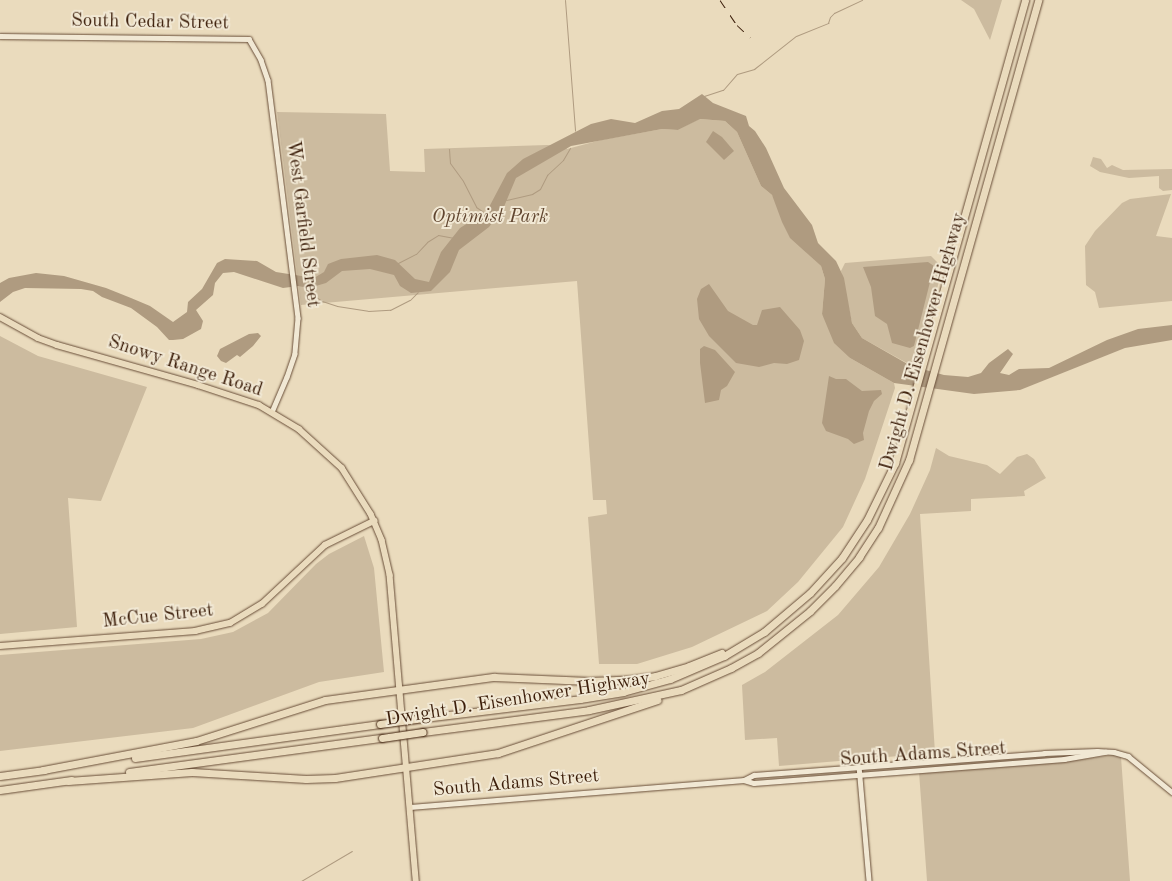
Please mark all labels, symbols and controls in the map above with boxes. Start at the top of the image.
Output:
street label: South Cedar Street [71,10,229,36]
street label: West Garfield Street [280,139,324,309]
park label: Optimist Park [432,207,548,229]
street label: Dwight D. Eisenhower Highway [876,210,972,474]
street label: Snowy Range Road [105,331,265,403]
street label: McCue Street [101,600,215,634]
street label: Dwight D. Eisenhower Highway [384,668,652,732]
street label: South Adams Street [839,738,1007,772]
street label: South Adams Street [432,765,600,803]

